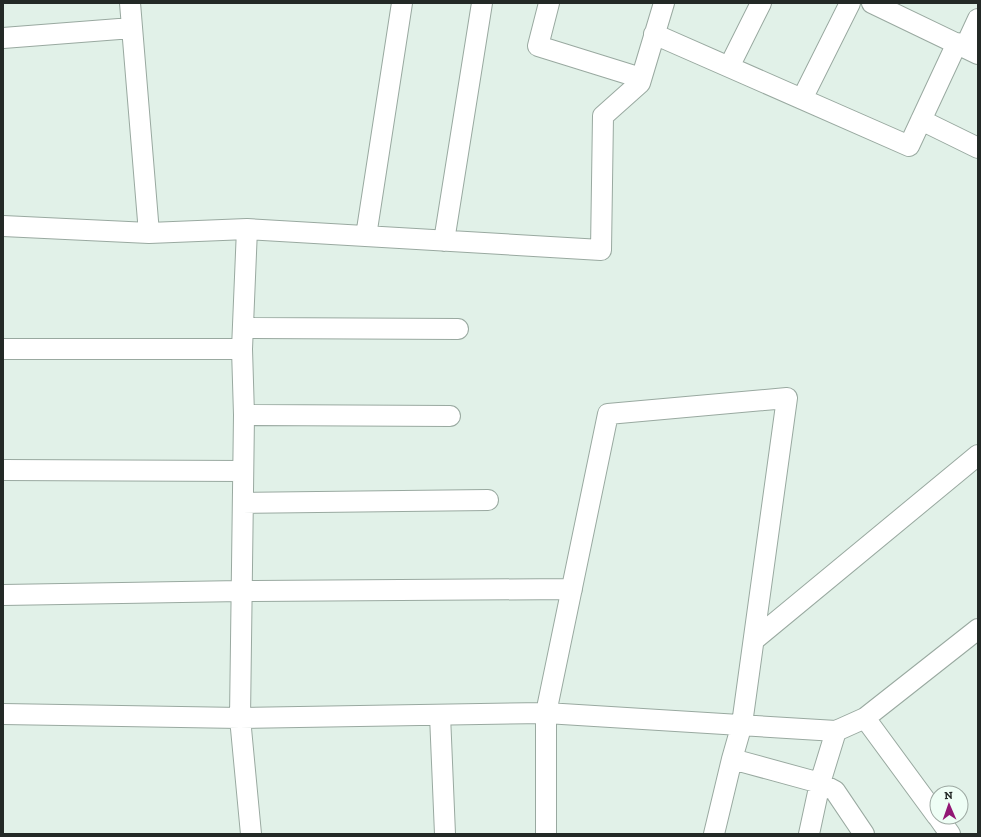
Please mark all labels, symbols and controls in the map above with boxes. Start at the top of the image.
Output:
north arrow [929,785,969,825]
text: N [944,789,954,802]

